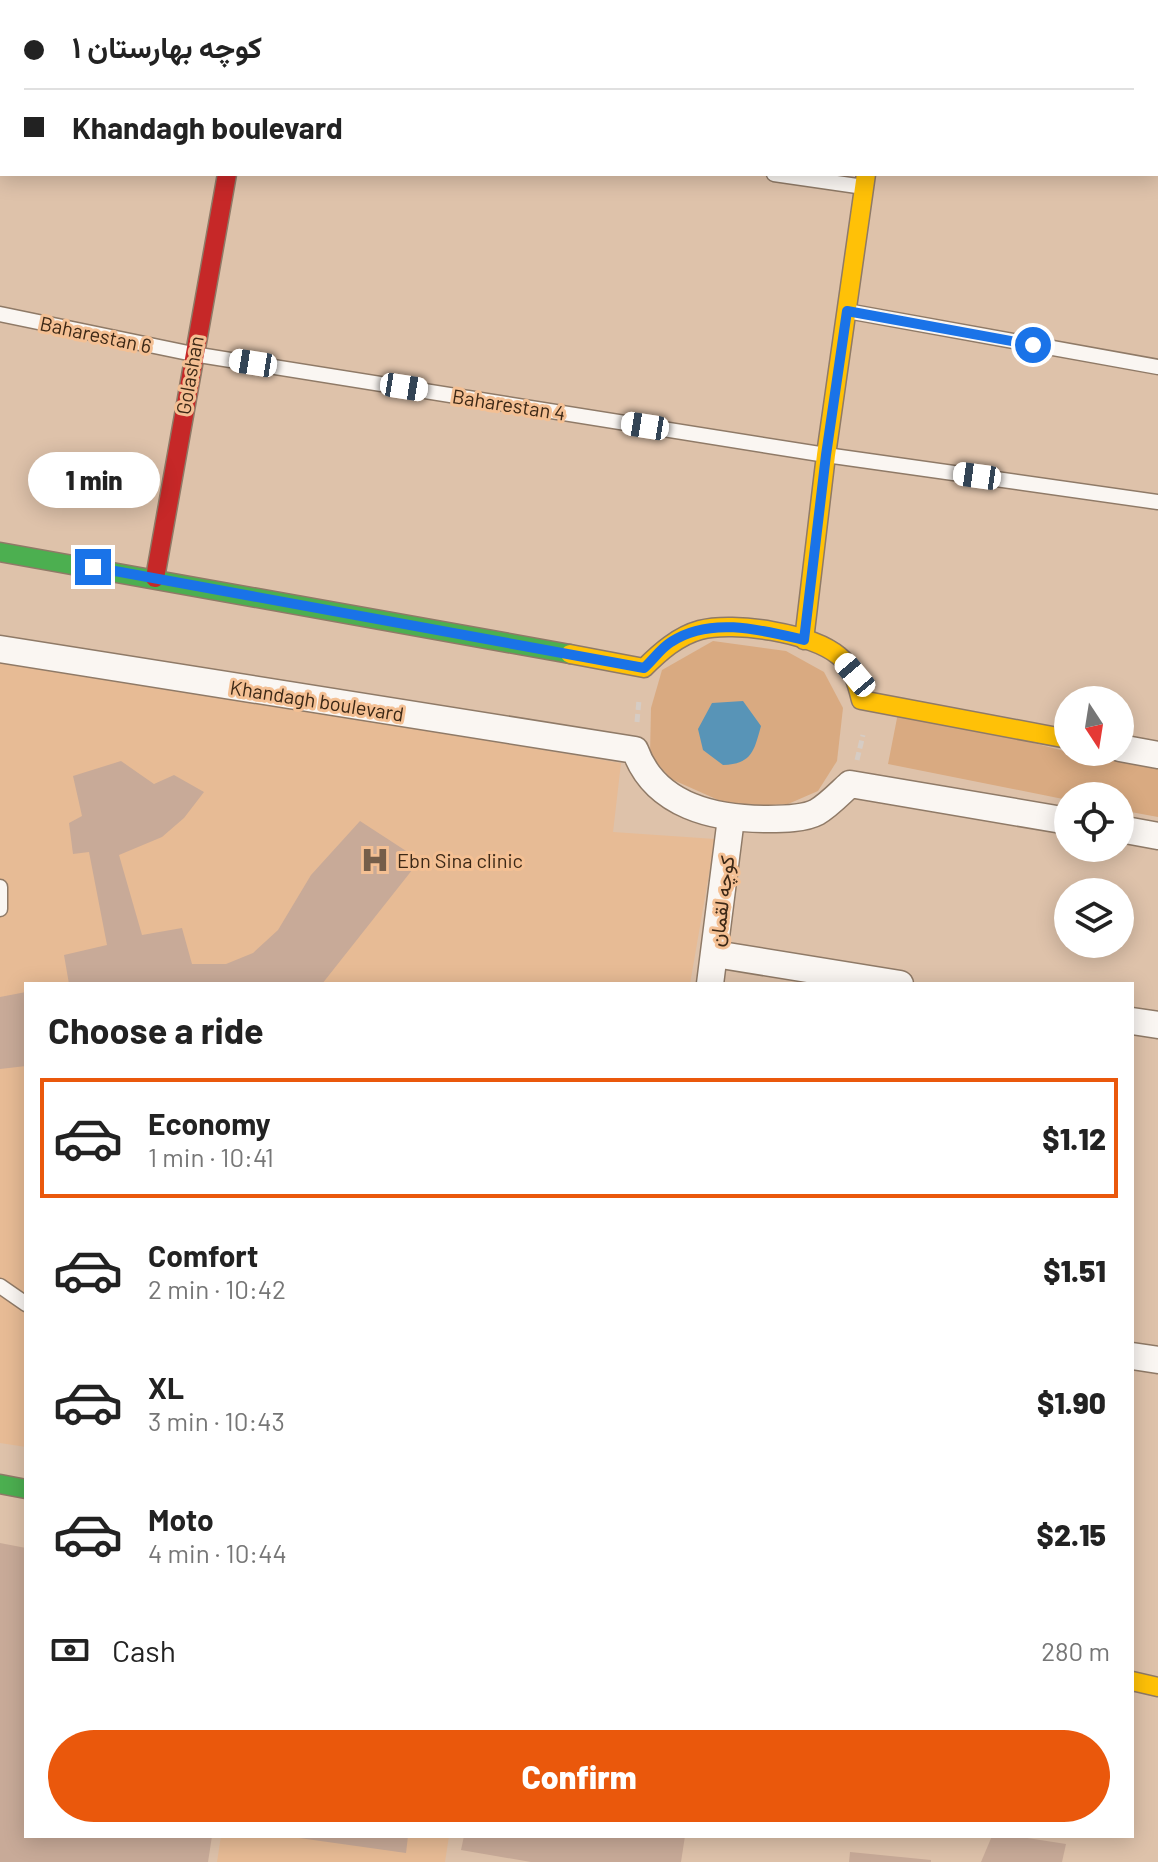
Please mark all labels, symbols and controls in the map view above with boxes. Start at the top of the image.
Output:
text: کوچه بهارستان ۱ [72,28,262,64]
text: Khandagh boulevard [72,109,343,145]
street label: Baharestan 6 [38,310,154,358]
route start [1015,327,1051,363]
street label: Golashan [170,334,208,416]
car [227,347,279,379]
car [378,371,430,403]
street label: Baharestan 4 [451,383,567,425]
car [619,410,671,442]
callout: 1 min [27,451,159,507]
car [952,461,1002,491]
text: 1 min [65,464,123,495]
route end [75,549,111,585]
car [830,649,880,701]
street label: Khandagh boulevard [228,674,406,726]
north arrow [1054,686,1134,766]
map controls [1054,686,1134,958]
button: locate [1054,782,1134,862]
hospital icon: Ebn Sina clinic [360,845,390,875]
place label: Ebn Sina clinic [397,848,523,872]
street label: کوچه لقمان [704,854,741,948]
button: layers [1054,878,1134,958]
text: Choose a ride [48,1008,264,1051]
icon: car [52,1102,124,1174]
text: Economy [148,1105,271,1141]
text: $1.12 [1042,1120,1106,1156]
text: 1 min · 10:41 [148,1141,274,1172]
icon: car [52,1234,124,1306]
text: Comfort [148,1237,258,1273]
text: $1.51 [1043,1252,1106,1288]
text: 2 min · 10:42 [148,1273,286,1304]
icon: car [52,1366,124,1438]
text: XL [148,1369,184,1405]
text: $1.90 [1037,1384,1106,1420]
text: 3 min · 10:43 [148,1405,285,1436]
icon: car [52,1498,124,1570]
text: Moto [148,1501,214,1537]
text: $2.15 [1037,1516,1106,1552]
text: 4 min · 10:44 [148,1537,287,1568]
icon: cash [48,1628,92,1672]
text: Cash [112,1632,176,1668]
text: 280 m [1041,1635,1110,1666]
button: Confirm [48,1730,1110,1822]

